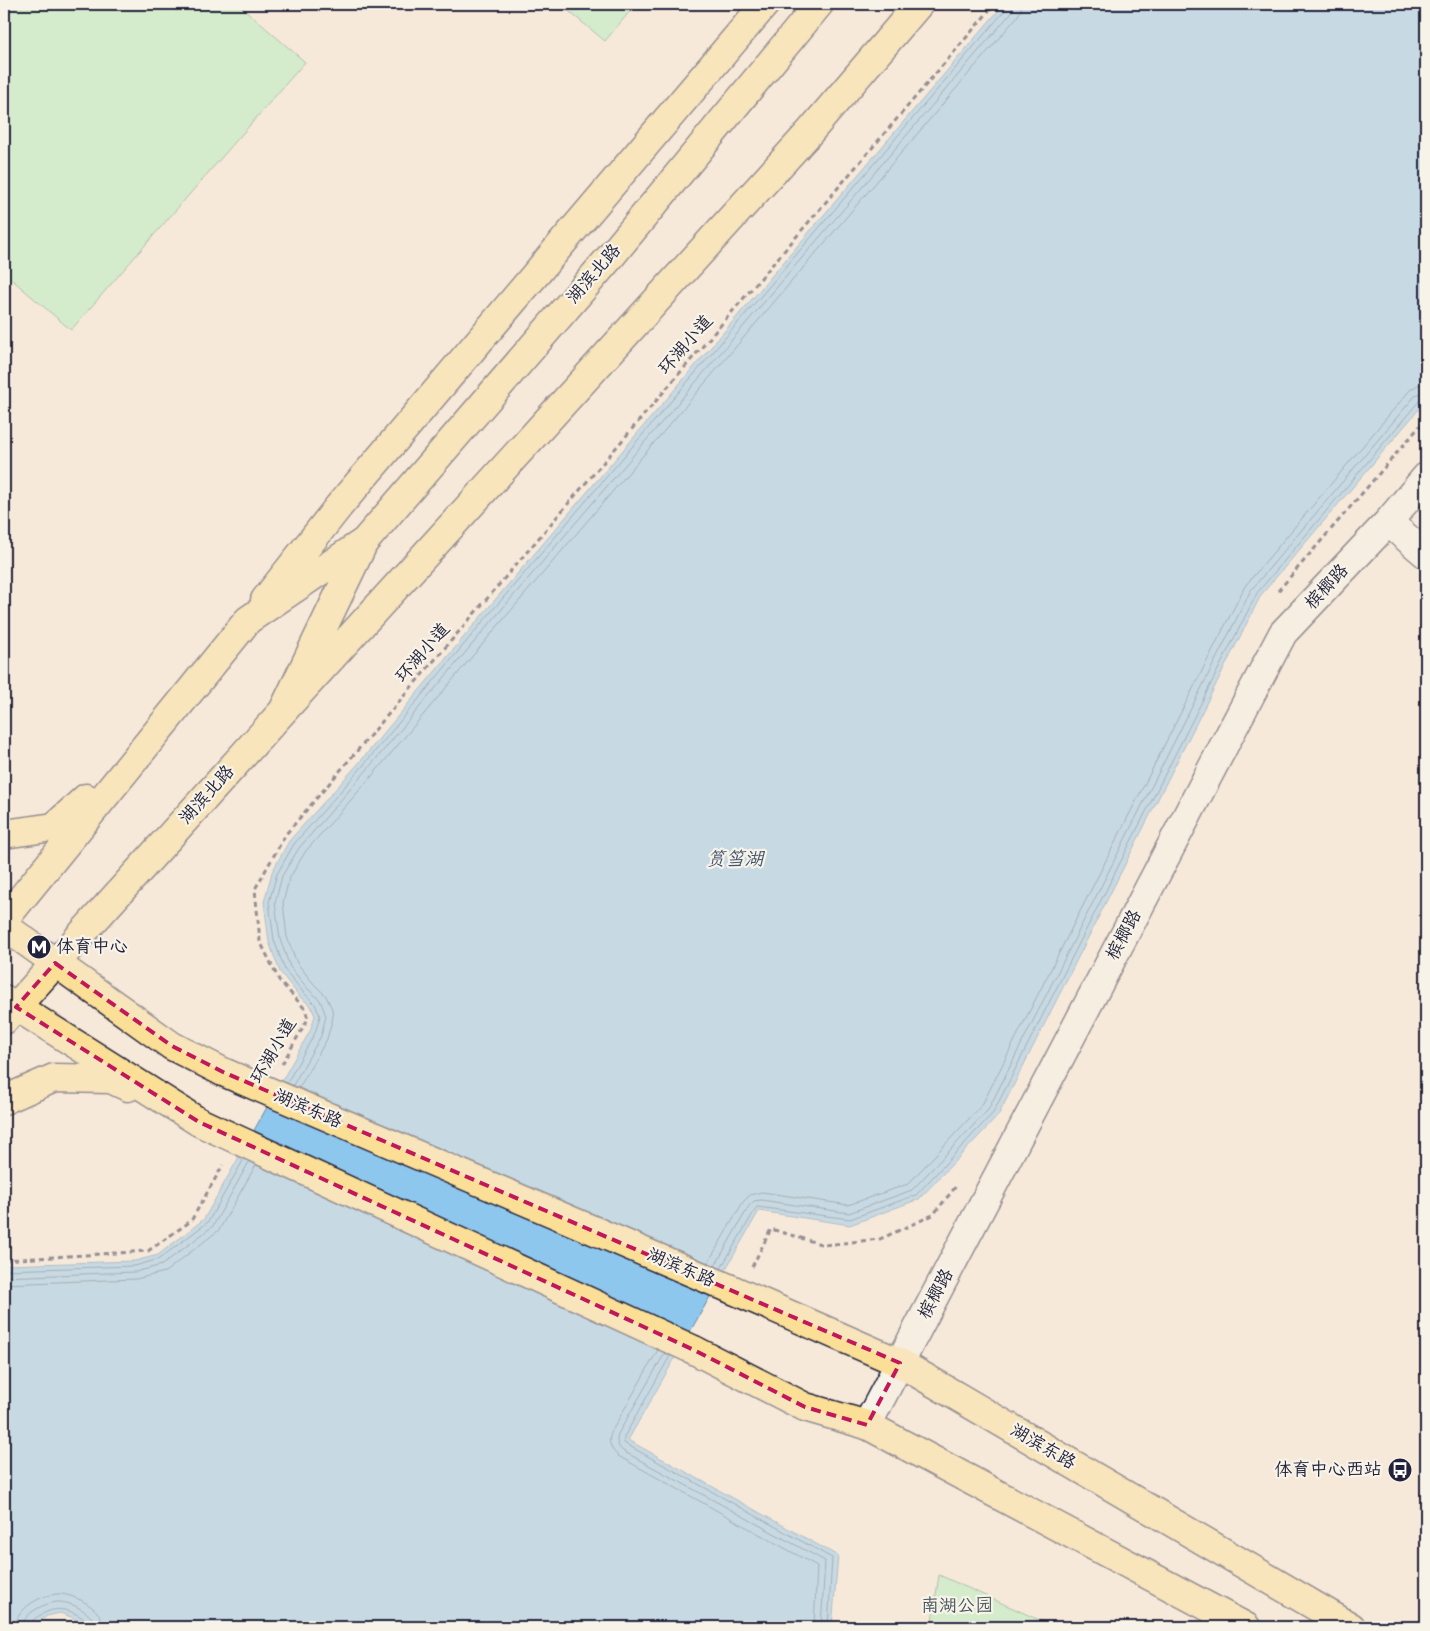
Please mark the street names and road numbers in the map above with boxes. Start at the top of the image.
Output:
street label: 湖滨北路 [561,239,627,309]
street label: 环湖小道 [653,310,719,380]
street label: 槟榔路 [1300,559,1354,615]
street label: 环湖小道 [390,618,456,688]
street label: 湖滨北路 [174,760,240,830]
street label: 槟榔路 [1101,906,1147,964]
street label: 环湖小道 [246,1014,302,1088]
street label: 湖滨东路 [270,1084,346,1134]
street label: 湖滨东路 [643,1243,719,1293]
street label: 槟榔路 [913,1265,959,1323]
street label: 湖滨东路 [1006,1419,1080,1475]

